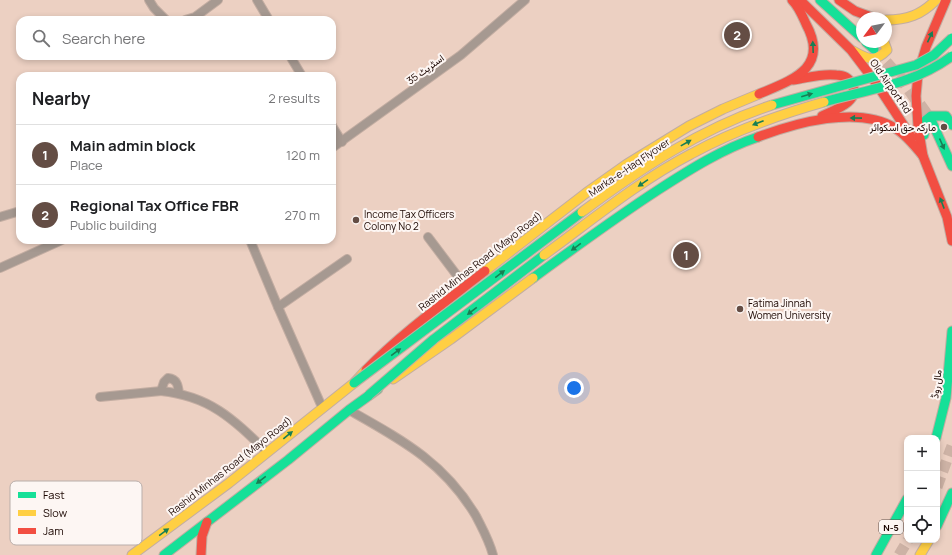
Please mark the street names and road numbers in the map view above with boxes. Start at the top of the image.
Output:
street label: اسٹریٹ 35 [403,51,447,87]
street label: Old Airport Rd [867,56,915,116]
street label: Marka-e-Haq Flyover [586,134,673,199]
street label: Rashid Minhas Road (Mayo Road) [415,208,545,314]
street label: مال روڈ [927,369,945,399]
street label: Rashid Minhas Road (Mayo Road) [165,413,295,519]
road number: N-5 [879,520,903,534]

